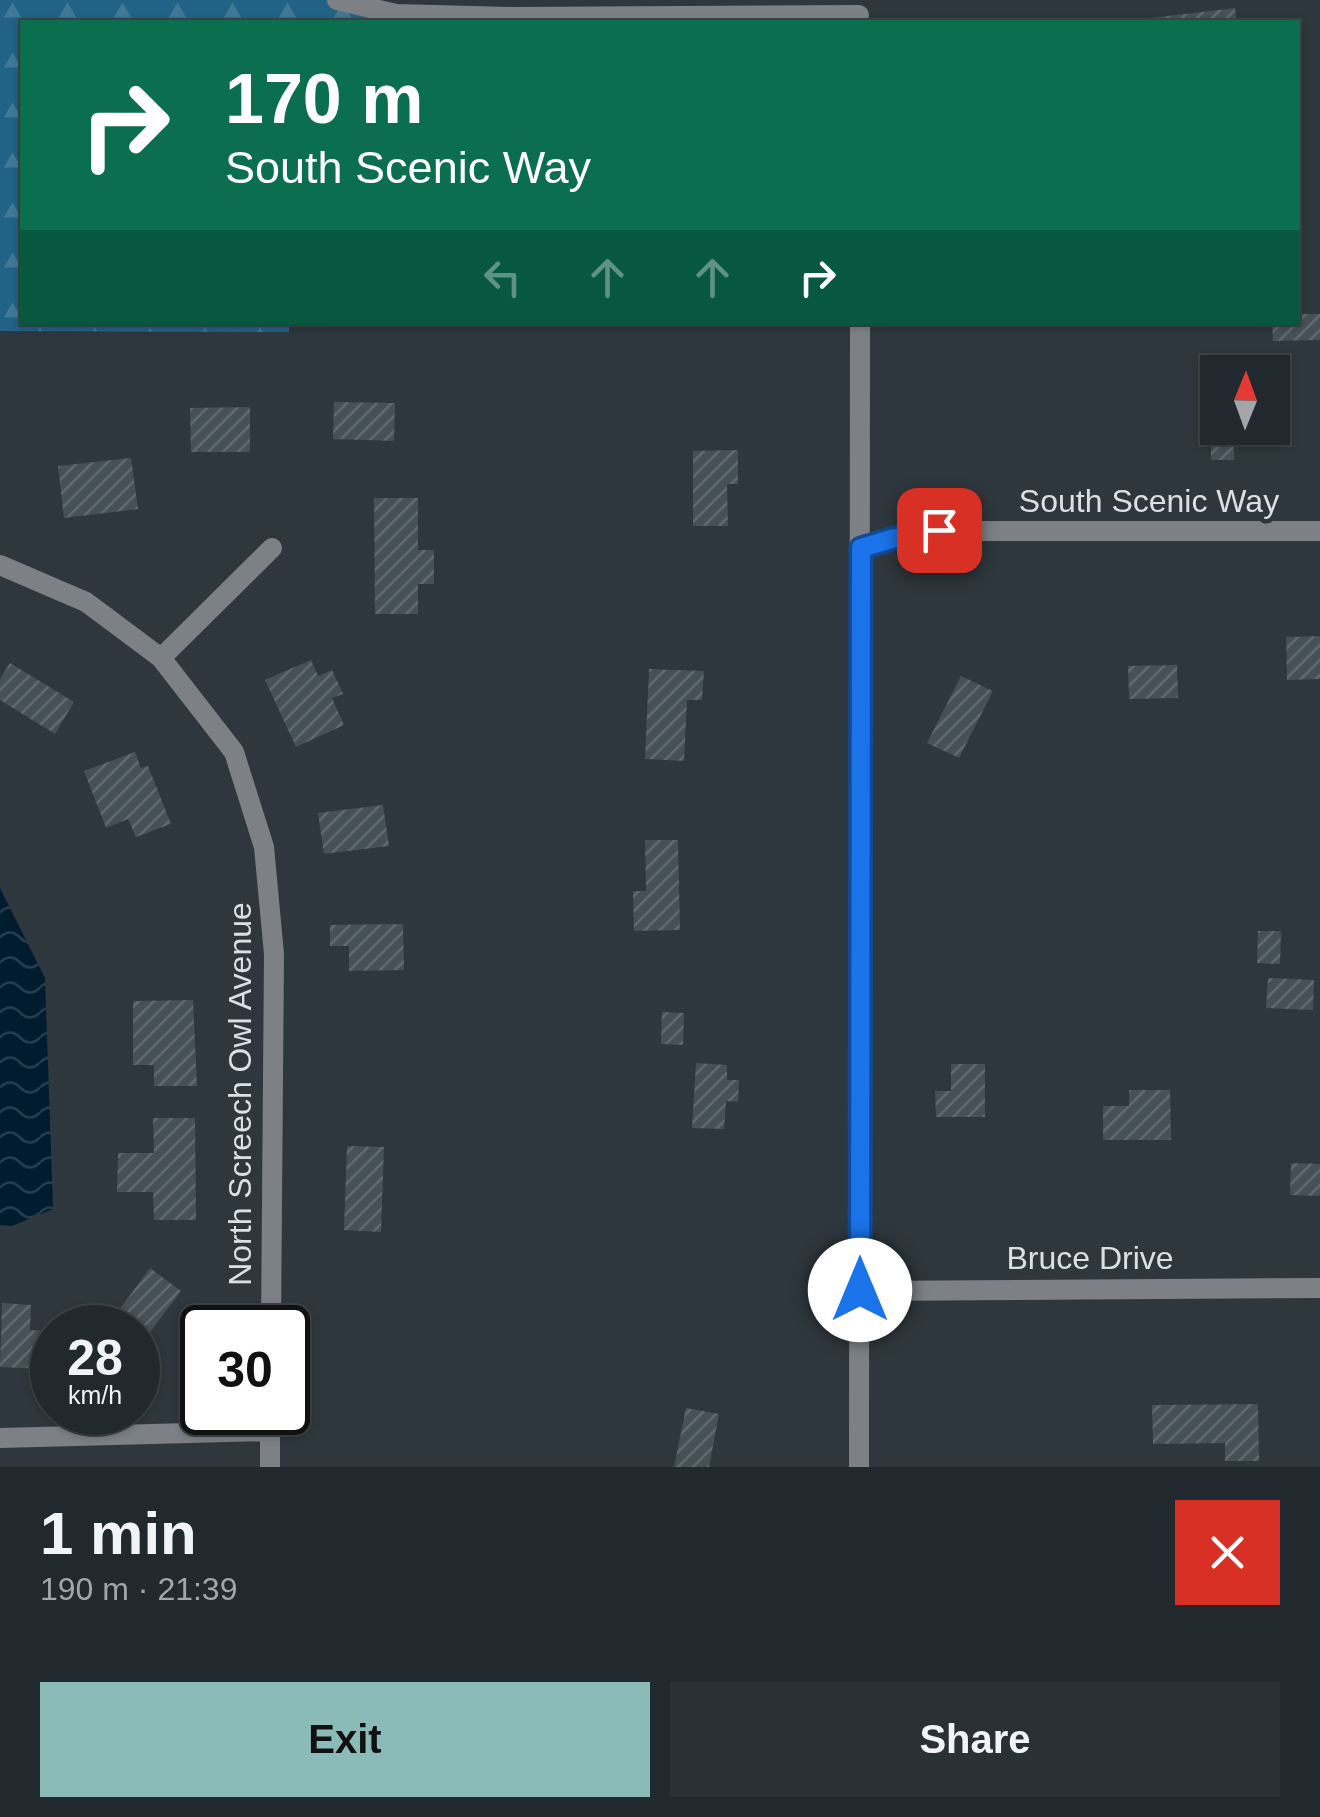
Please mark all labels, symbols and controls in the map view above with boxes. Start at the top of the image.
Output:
icon: right [60,60,190,190]
text: 170 m [225,60,423,138]
text: South Scenic Way [225,142,591,193]
icon: left [475,250,530,305]
icon: ahead [580,250,635,305]
icon: ahead [685,250,740,305]
icon: right [790,250,845,305]
north arrow [1200,355,1290,445]
map controls [1200,355,1290,445]
street label: South Scenic Way [1019,483,1279,519]
pin [897,488,982,573]
icon: arrive [912,503,967,558]
street label: North Screech Owl Avenue [222,902,258,1286]
position arrow [808,1238,912,1342]
street label: Bruce Drive [1006,1240,1174,1276]
speed limit sign: 30 [180,1305,310,1435]
text: 28 [67,1330,123,1386]
text: km/h [68,1381,122,1409]
text: 1 min [40,1500,197,1567]
button: close [1175,1500,1280,1605]
text: 190 m · 21:39 [40,1571,237,1607]
button: Exit [40,1682,650,1797]
button: Share [670,1682,1280,1797]

